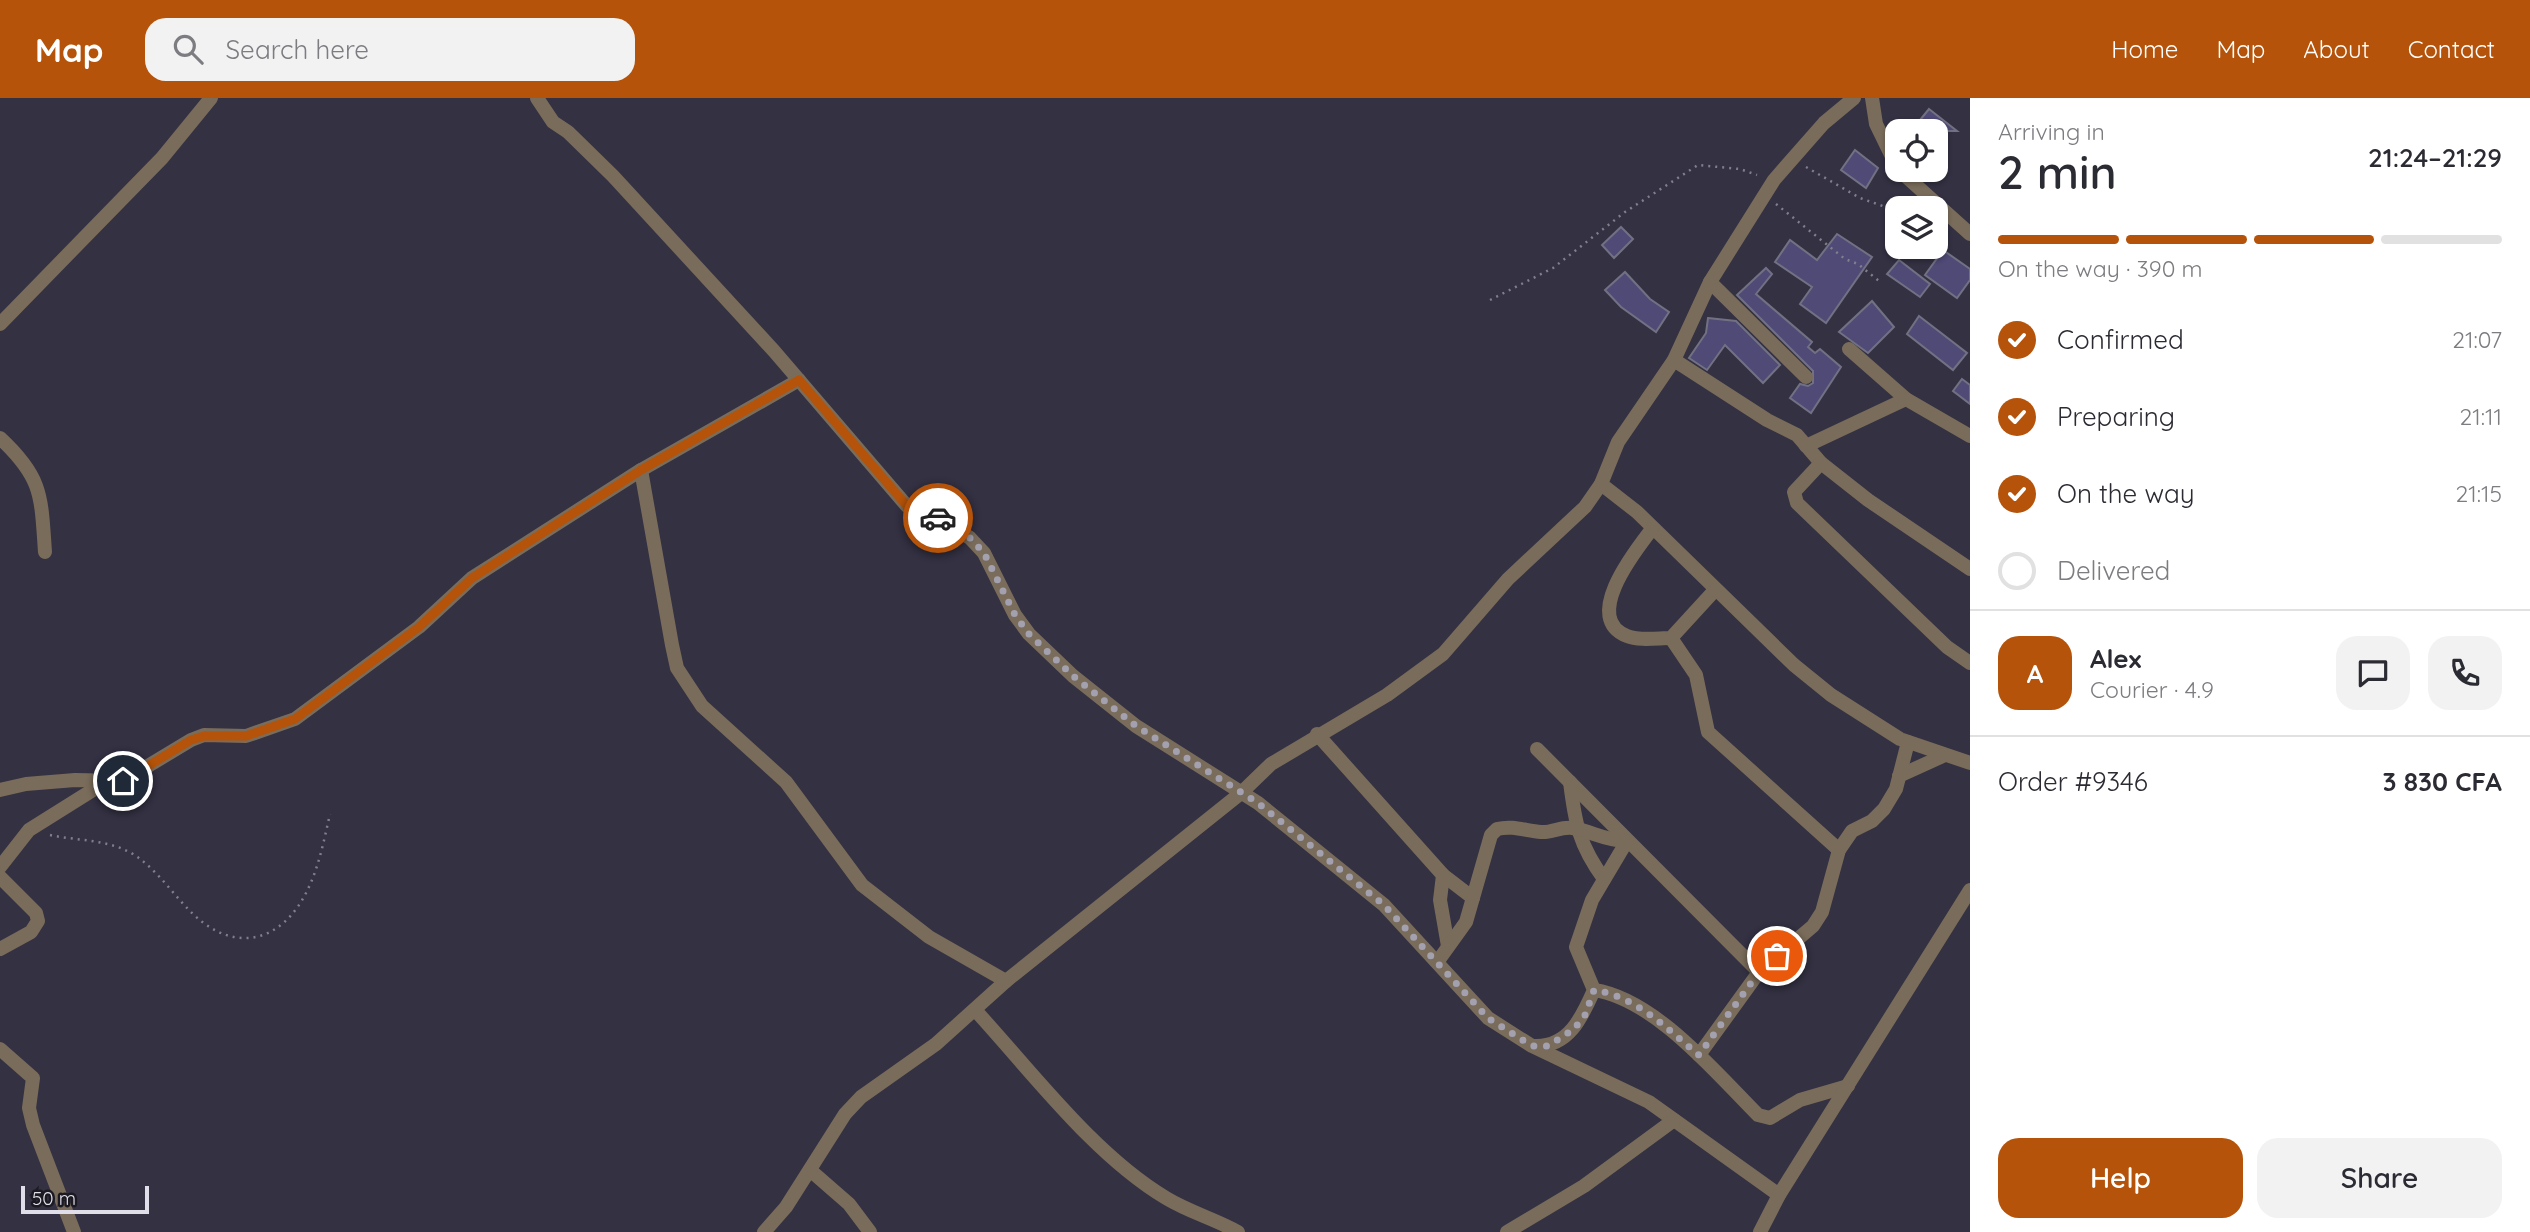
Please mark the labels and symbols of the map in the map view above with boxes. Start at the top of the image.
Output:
courier [903,483,973,553]
pin [93,751,153,811]
pin [1747,926,1807,986]
scale bar [21,1183,149,1215]

